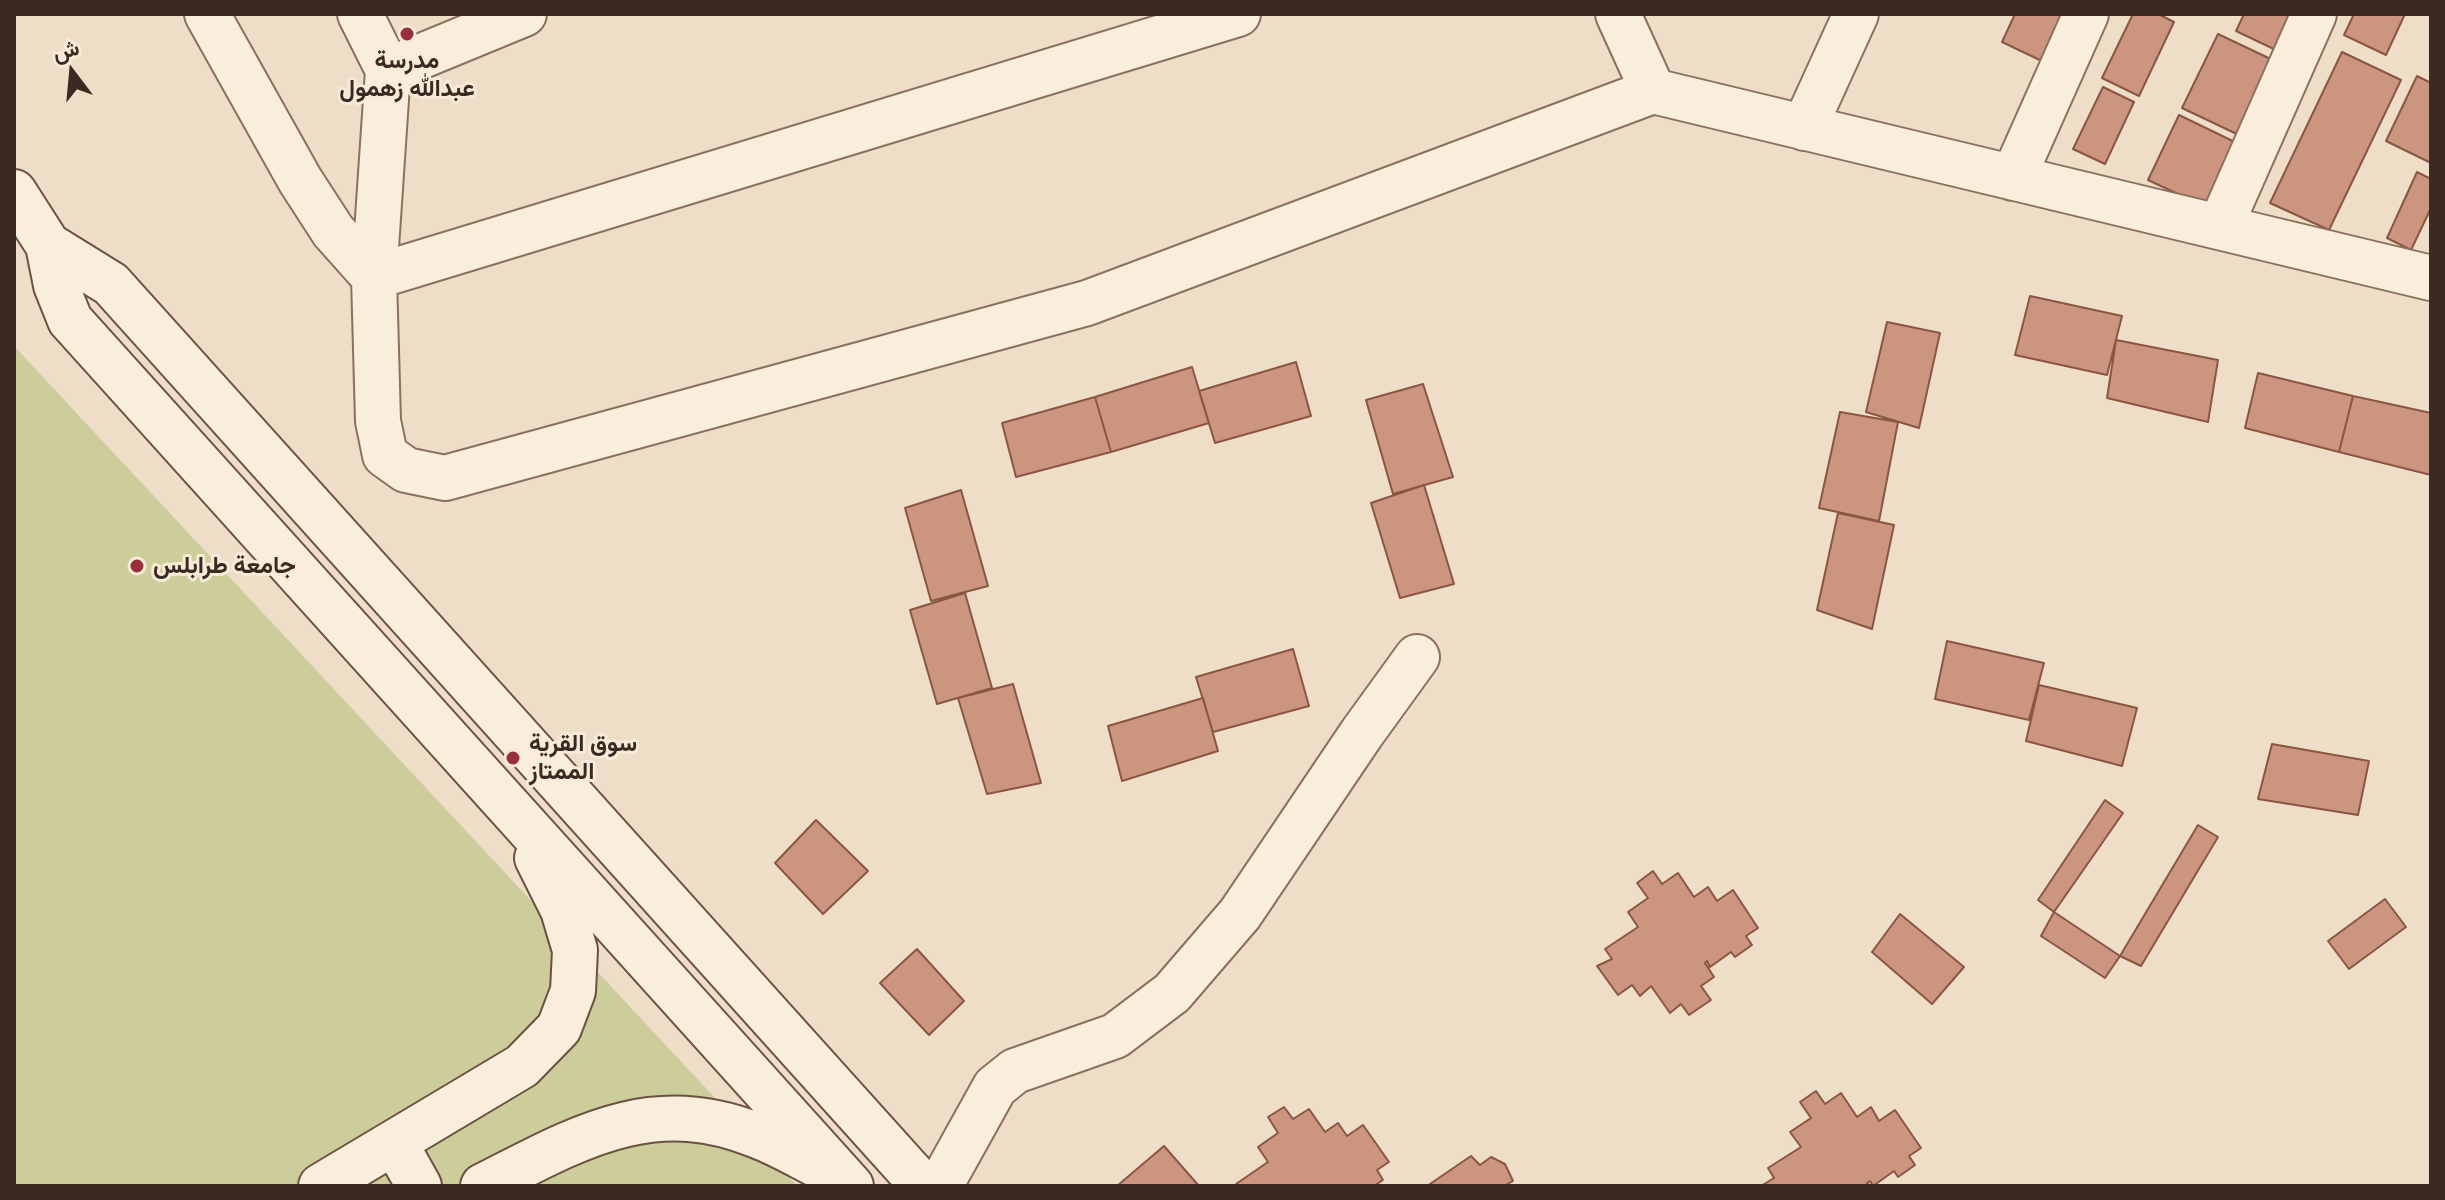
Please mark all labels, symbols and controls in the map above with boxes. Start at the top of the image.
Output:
marker: مدرسة عبدالله زهمول [398,25,416,43]
text: ش [49,31,82,67]
north arrow [32,32,112,112]
place label: مدرسة عبدالله زهمول [339,47,475,103]
place label: جامعة طرابلس [153,552,296,580]
marker: جامعة طرابلس [128,557,146,575]
place label: سوق القرية الممتاز [529,730,637,786]
marker: سوق القرية الممتاز [504,749,522,767]

